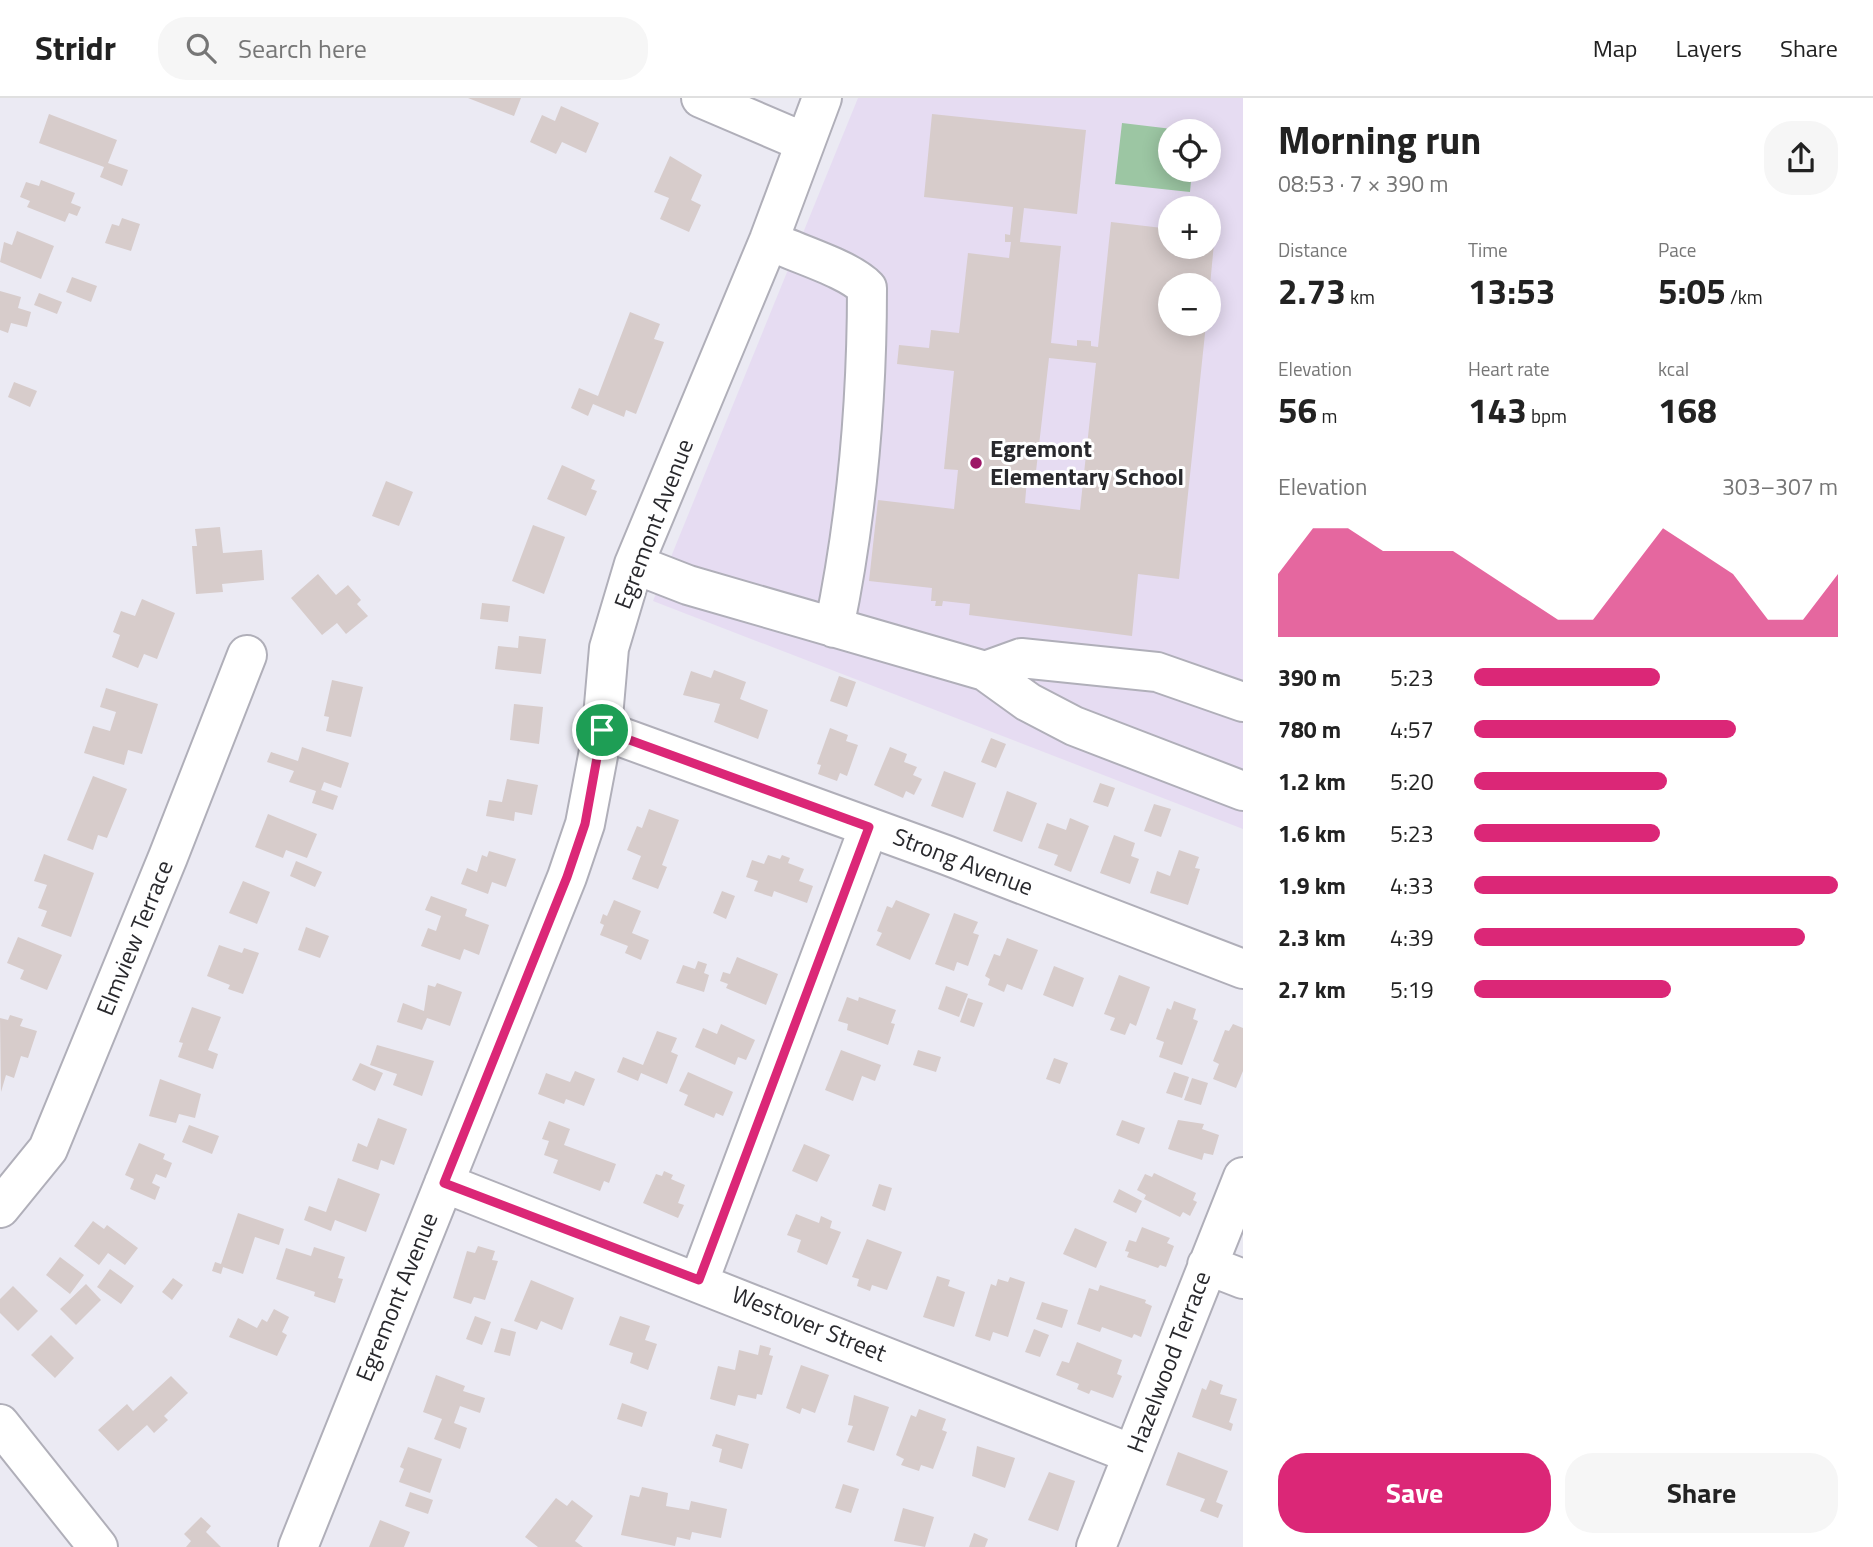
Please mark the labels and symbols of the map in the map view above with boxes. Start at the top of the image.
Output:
place label: Egremont Elementary School [990,430,1184,494]
street label: Egremont Avenue [604,433,702,614]
marker: Egremont Elementary School [968,455,984,471]
pin [572,700,632,760]
street label: Strong Avenue [888,818,1039,904]
street label: Elmview Terrace [87,854,182,1021]
street label: Egremont Avenue [346,1207,446,1387]
street label: Hazelwood Terrace [1117,1266,1219,1458]
street label: Westover Street [727,1276,893,1371]

